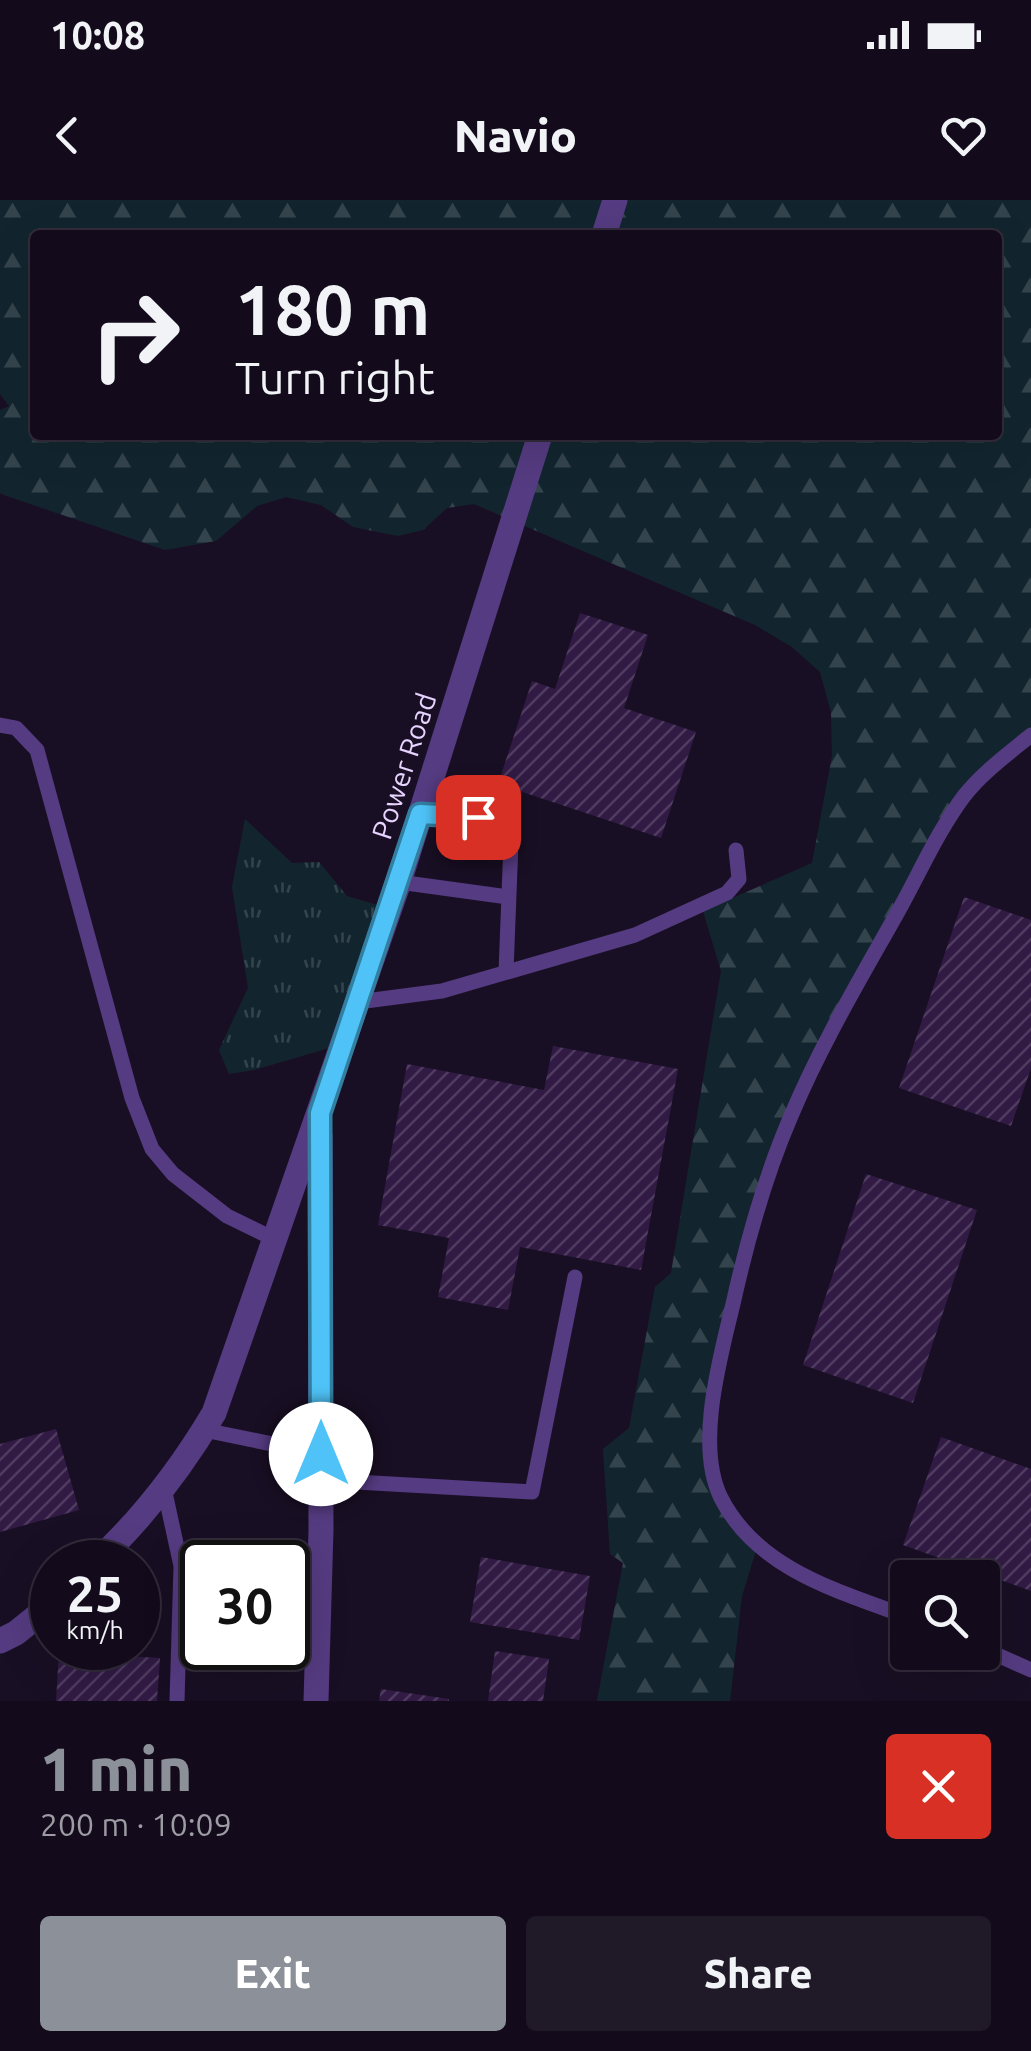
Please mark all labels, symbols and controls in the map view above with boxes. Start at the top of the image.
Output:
text: 10:08 [50,14,145,56]
icon: back [40,108,95,163]
icon: heart [936,108,991,163]
text: Navio [454,110,577,161]
icon: right [70,270,200,400]
text: 180 m [235,270,430,348]
text: Turn right [235,352,435,403]
street label: Power Road [365,689,442,843]
pin [436,775,521,860]
icon: arrive [451,790,506,845]
position arrow [269,1402,373,1506]
speed limit sign: 30 [180,1540,310,1670]
map controls [890,1560,1000,1670]
button: search [890,1560,1000,1670]
text: 25 [67,1565,123,1621]
text: km/h [66,1616,124,1644]
button: close [886,1734,991,1839]
text: 1 min [40,1735,193,1802]
text: 200 m · 10:09 [40,1806,232,1842]
button: Exit [40,1916,506,2031]
button: Share [526,1916,991,2031]

